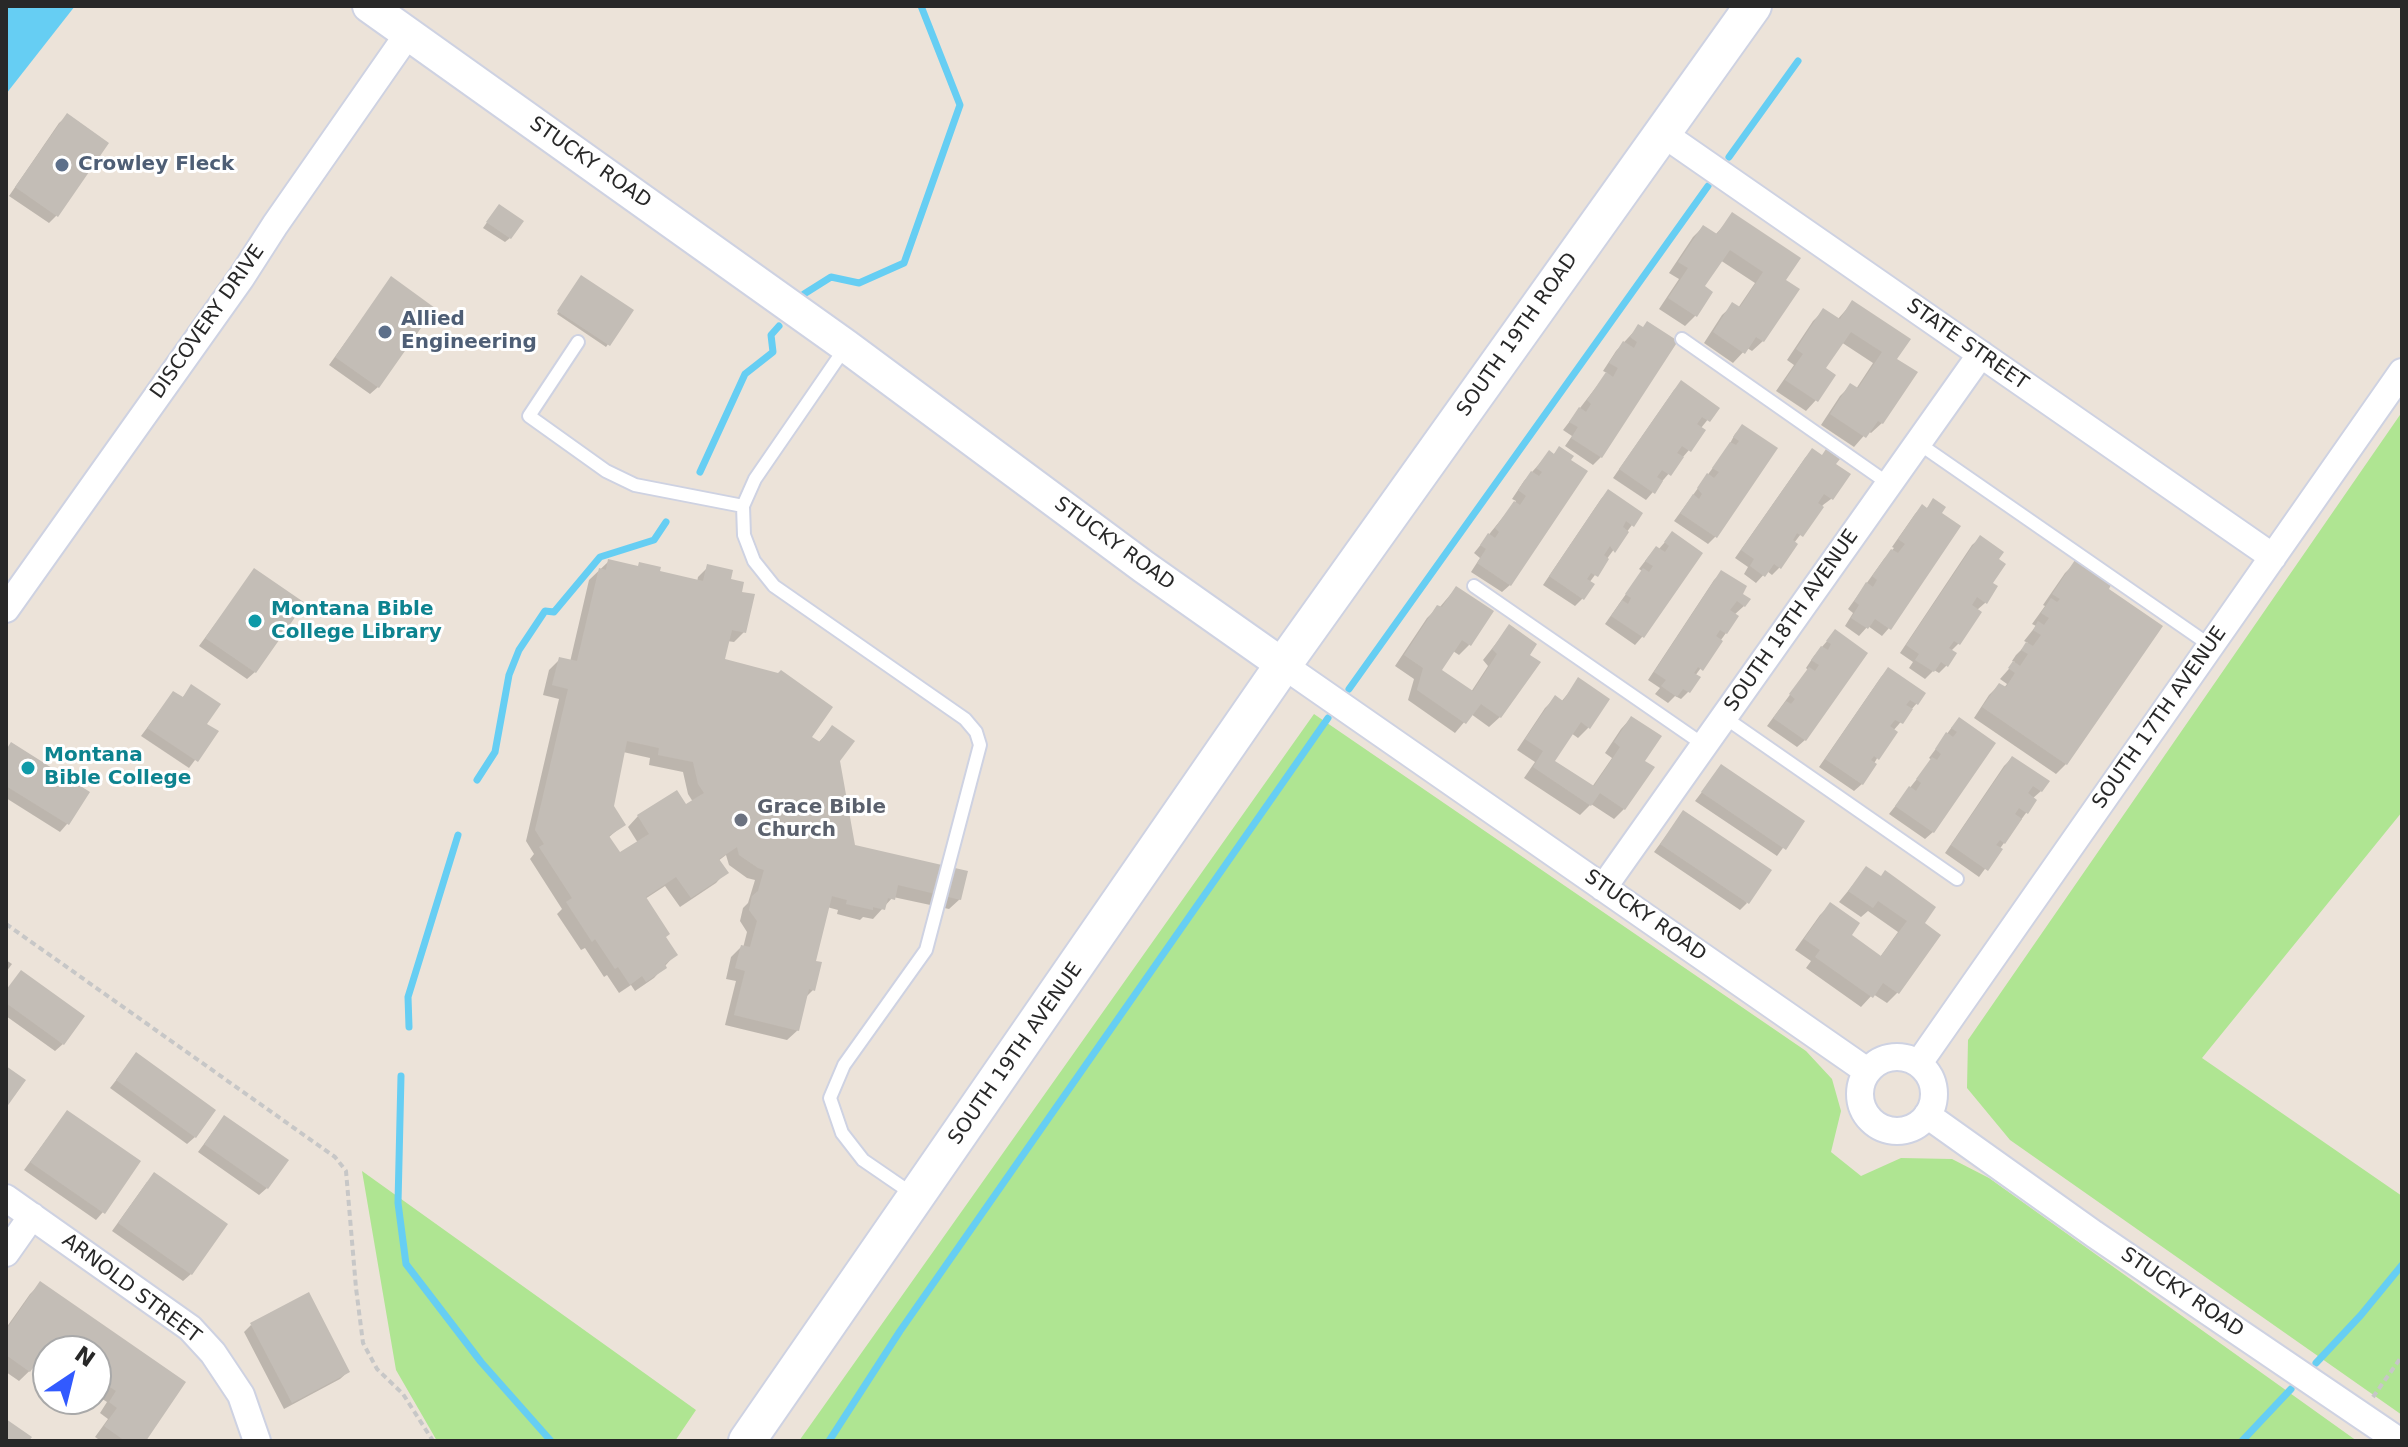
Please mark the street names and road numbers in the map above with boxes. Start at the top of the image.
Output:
street label: STUCKY ROAD [525,112,655,214]
street label: DISCOVERY DRIVE [146,240,270,404]
street label: SOUTH 19TH ROAD [1452,249,1584,421]
street label: STATE STREET [1902,294,2032,396]
street label: STUCKY ROAD [1049,492,1179,596]
street label: SOUTH 18TH AVENUE [1720,525,1864,717]
street label: SOUTH 17TH AVENUE [2088,622,2232,814]
street label: STUCKY ROAD [1580,865,1710,967]
street label: SOUTH 19TH AVENUE [944,958,1088,1150]
street label: ARNOLD STREET [57,1229,205,1349]
street label: STUCKY ROAD [2116,1243,2248,1343]

